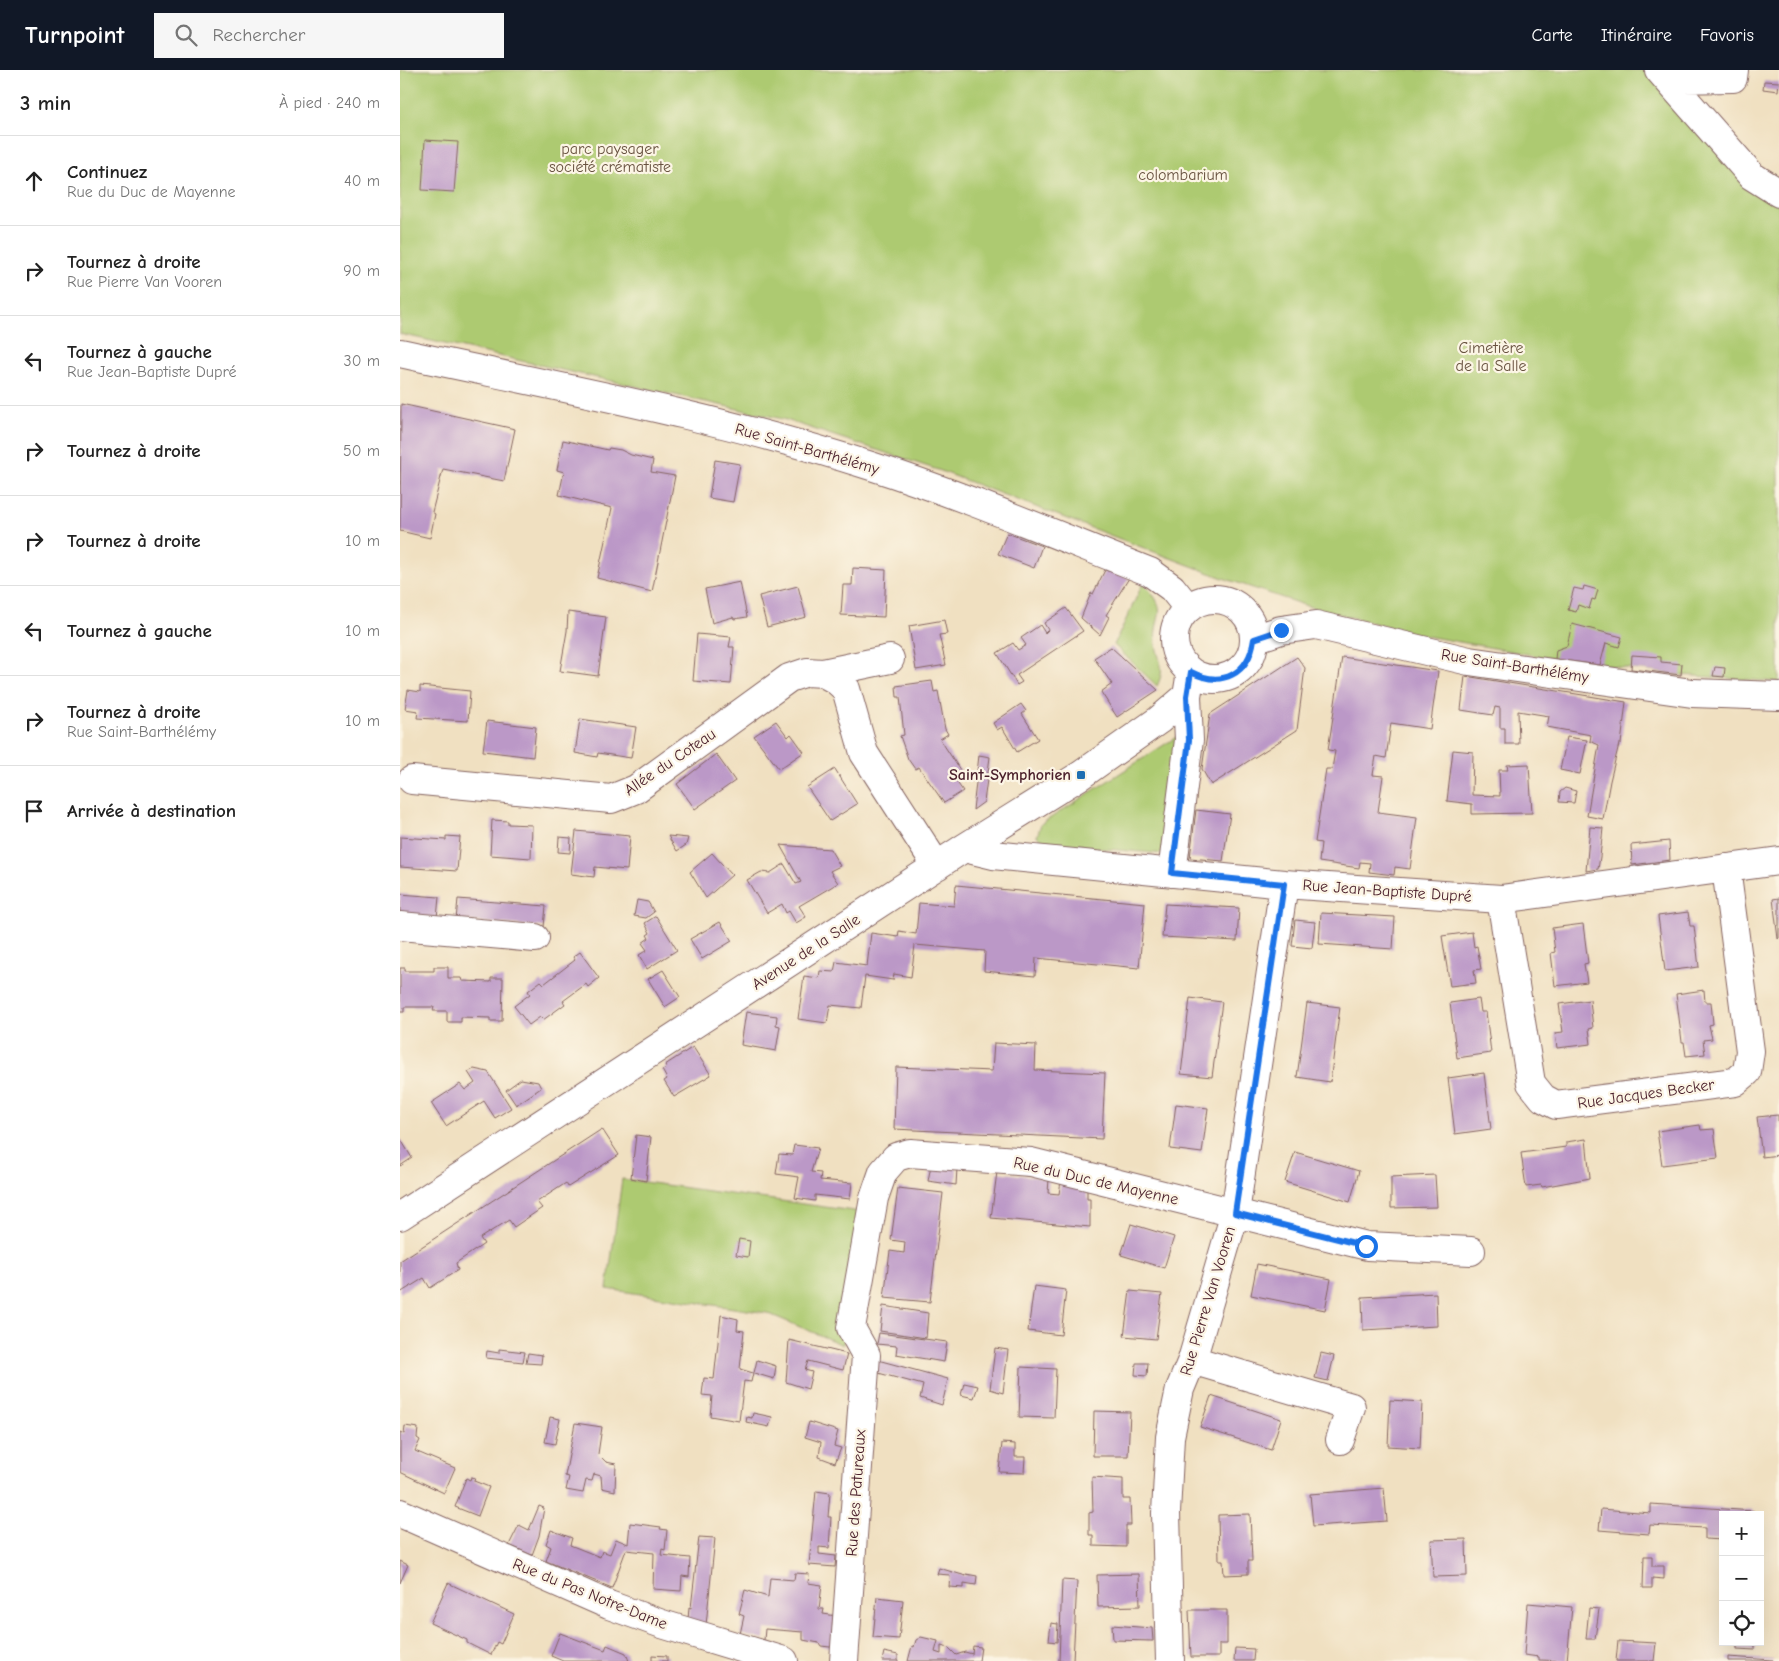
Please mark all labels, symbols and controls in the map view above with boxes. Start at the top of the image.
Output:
search box [154,13,504,58]
text: Turnpoint [25,21,124,49]
icon: search [172,21,200,49]
text: Rechercher [212,24,305,46]
text: Carte [1532,25,1573,46]
text: Itinéraire [1601,25,1672,46]
text: Favoris [1700,25,1754,46]
text: 3 min [20,91,71,115]
text: À pied · 240 m [279,94,380,112]
park label: parc paysager société crématiste [549,140,671,176]
text: Continuez [67,161,147,183]
park label: colombarium [1138,166,1228,184]
icon: ahead [20,167,48,195]
text: 40 m [344,172,380,190]
text: Rue du Duc de Mayenne [67,183,236,201]
text: Tournez à droite [67,251,201,273]
icon: right [20,257,48,285]
text: 90 m [343,262,380,280]
text: Rue Pierre Van Vooren [67,273,222,291]
park label: Cimetière de la Salle [1455,339,1527,375]
text: Tournez à gauche [67,341,212,363]
icon: left [20,347,48,375]
text: 30 m [344,352,380,370]
text: Rue Jean-Baptiste Dupré [67,363,236,381]
street label: Rue Saint-Barthélémy [733,420,882,478]
icon: right [20,437,48,465]
text: Tournez à droite [67,440,201,462]
text: 50 m [343,442,380,460]
icon: right [20,527,48,555]
text: Tournez à droite [67,530,201,552]
text: 10 m [345,532,380,550]
icon: left [20,617,48,645]
route end [1270,619,1293,642]
text: Tournez à gauche [67,620,212,642]
text: 10 m [345,622,380,640]
street label: Rue Saint-Barthélémy [1440,645,1591,687]
text: Tournez à droite [67,701,201,723]
icon: right [20,707,48,735]
text: 10 m [345,712,380,730]
text: Rue Saint-Barthélémy [67,723,216,741]
street label: Allée du Coteau [621,725,719,799]
place label: Saint-Symphorien [949,766,1071,784]
marker: Saint-Symphorien [1075,769,1087,781]
icon: arrive [20,797,48,825]
text: Arrivée à destination [67,800,236,822]
street label: Rue Jean-Baptiste Dupré [1302,876,1472,906]
street label: Avenue de la Salle [749,910,863,994]
street label: Rue Jacques Becker [1576,1075,1716,1113]
street label: Rue du Duc de Mayenne [1012,1153,1180,1209]
street label: Rue Pierre Van Vooren [1177,1224,1239,1378]
route start [1355,1235,1378,1258]
street label: Rue des Patureaux [843,1429,869,1557]
map controls [1719,1511,1764,1646]
button: + [1719,1511,1764,1556]
street label: Rue du Pas Notre-Dame [510,1555,670,1633]
button: − [1719,1556,1764,1601]
button: locate [1719,1601,1764,1646]

